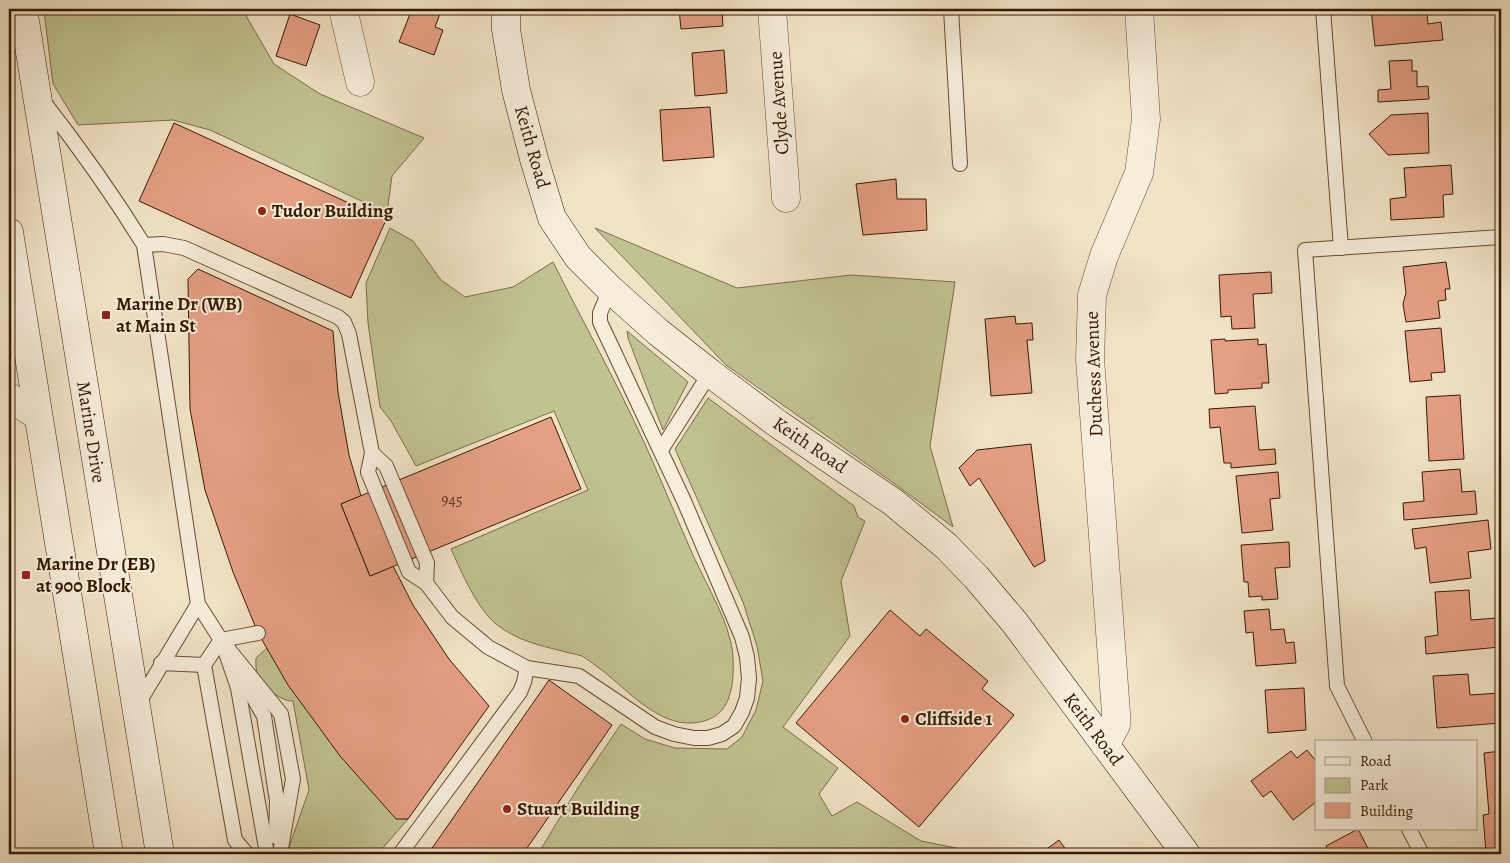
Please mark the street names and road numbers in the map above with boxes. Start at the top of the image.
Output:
street label: Clyde Avenue [762,50,796,156]
street label: Keith Road [508,103,556,192]
street label: Duchess Avenue [1079,311,1109,437]
street label: Marine Drive [70,379,112,485]
street label: Keith Road [768,410,853,480]
street label: Keith Road [1057,687,1129,771]

